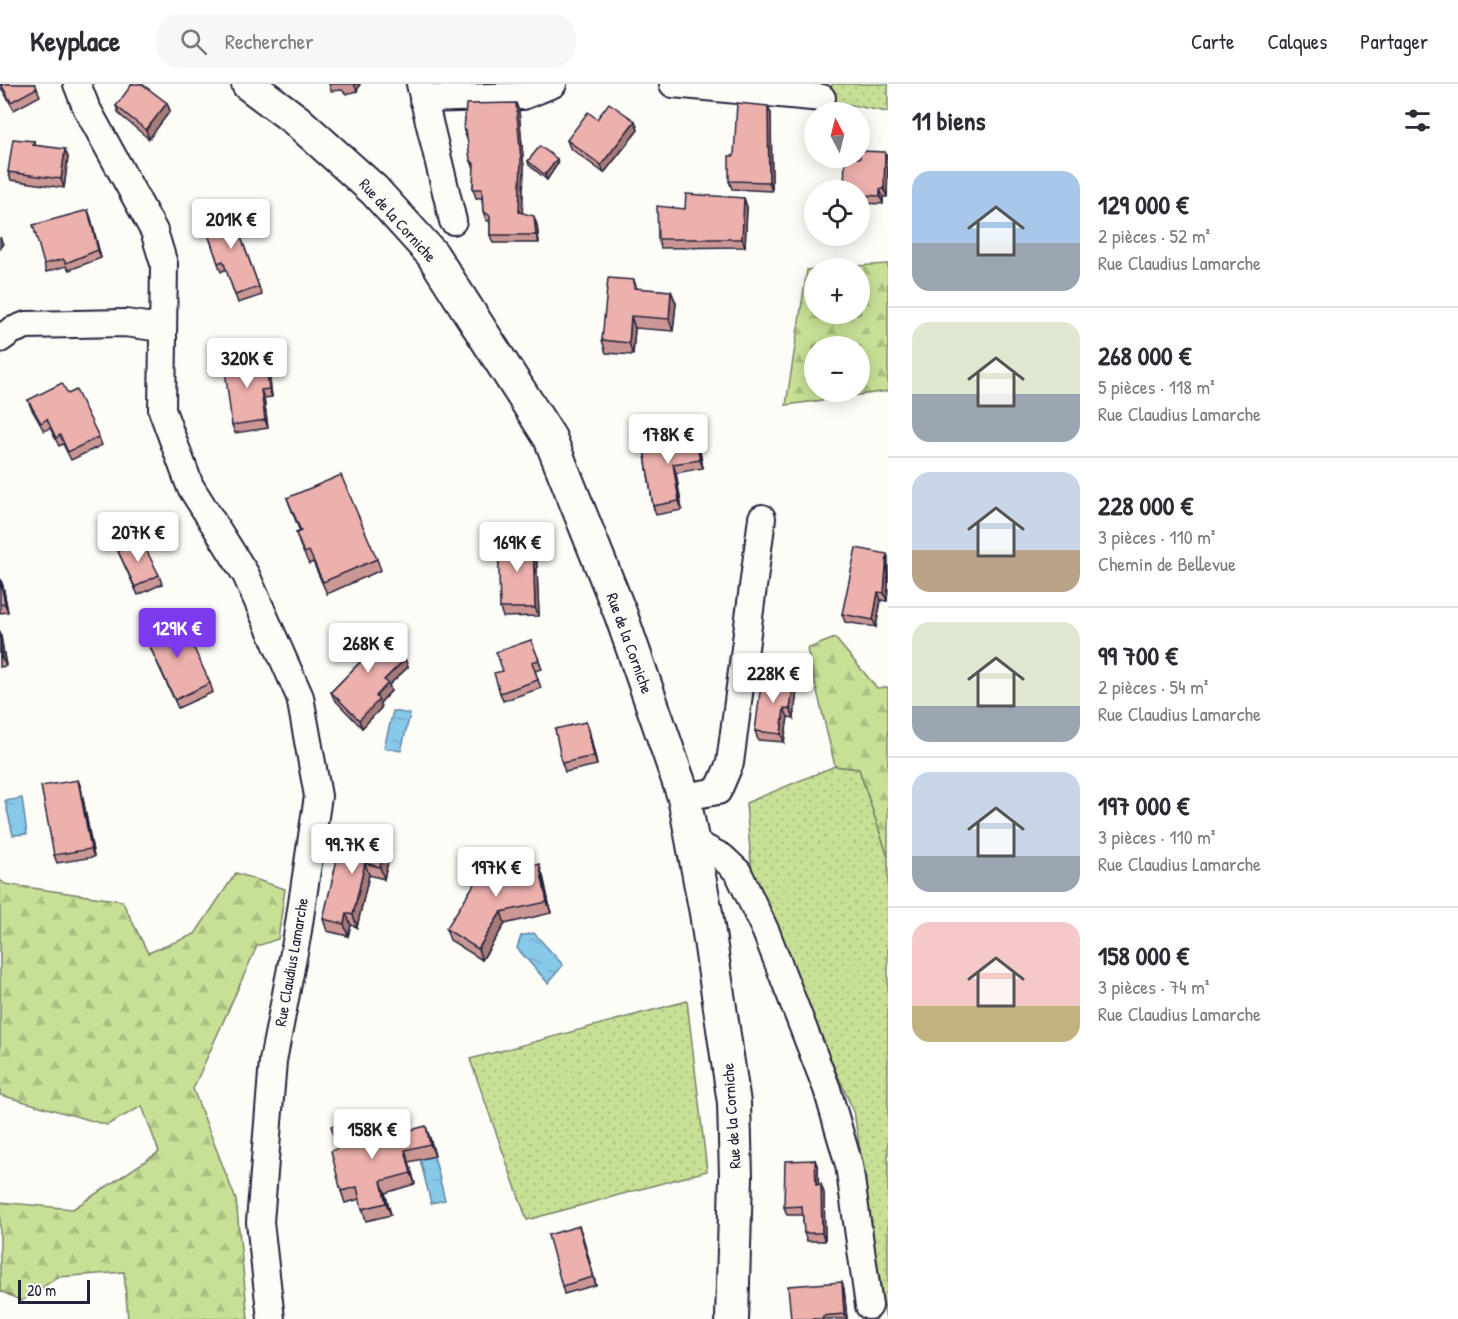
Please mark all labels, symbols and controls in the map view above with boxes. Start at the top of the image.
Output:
search box [156,14,576,68]
text: Keyplace [30,22,120,60]
icon: search [177,25,210,58]
text: Rechercher [225,26,314,56]
text: Carte [1191,27,1234,56]
text: Calques [1267,27,1327,56]
text: Partager [1360,27,1428,56]
north arrow [804,102,870,168]
map controls [804,102,870,402]
text: 11 biens [912,103,986,138]
icon: filters [1401,104,1434,137]
street label: Rue de la Corniche [354,173,442,267]
button: locate [804,180,870,246]
text: 129 000 € [1098,187,1189,222]
icon: home [960,195,1032,267]
pin: 201K € [182,199,280,250]
text: 201K € [206,205,256,232]
text: 2 pièces · 52 m² [1098,222,1210,249]
text: Rue Claudius Lamarche [1098,249,1261,276]
button: + [804,258,870,324]
button: − [804,336,870,402]
pin: 320K € [198,338,296,389]
text: 268 000 € [1098,338,1191,373]
text: 320K € [221,344,273,371]
icon: home [960,346,1032,418]
text: 5 pièces · 118 m² [1098,373,1215,400]
text: Rue Claudius Lamarche [1098,400,1261,427]
pin: 178K € [619,414,717,465]
text: 178K € [643,420,693,447]
text: 228 000 € [1098,488,1193,523]
icon: home [960,496,1032,568]
pin: 207K € [89,512,187,563]
text: 207K € [112,518,164,545]
pin: 169K € [468,522,566,573]
text: 3 pièces · 110 m² [1098,523,1215,550]
text: 169K € [493,528,541,555]
text: Chemin de Bellevue [1098,550,1236,577]
street label: Rue de la Corniche [602,590,659,697]
pin: 129K € [128,608,226,659]
text: 129K € [153,614,201,641]
pin: 268K € [319,623,417,674]
text: 268K € [343,629,393,656]
text: 99 700 € [1098,638,1178,673]
icon: home [960,646,1032,718]
pin: 228K € [724,653,822,704]
text: 228K € [747,659,799,686]
text: 2 pièces · 54 m² [1098,673,1208,700]
text: Rue Claudius Lamarche [1098,700,1261,727]
text: 197 000 € [1098,788,1189,823]
icon: home [960,796,1032,868]
text: 3 pièces · 110 m² [1098,823,1215,850]
pin: 99.7K € [297,824,407,875]
text: 99.7K € [325,830,379,857]
pin: 197K € [447,847,545,898]
text: Rue Claudius Lamarche [1098,850,1261,877]
text: 197K € [471,853,521,880]
street label: Rue Claudius Lamarche [269,895,313,1028]
text: 158 000 € [1098,938,1189,973]
icon: home [960,946,1032,1018]
text: 3 pièces · 74 m² [1098,973,1209,1000]
text: Rue Claudius Lamarche [1098,1000,1261,1027]
street label: Rue de la Corniche [716,1062,746,1169]
pin: 158K € [323,1109,421,1160]
text: 158K € [347,1115,397,1142]
scale bar [18,1277,90,1304]
text: 20 m [27,1279,56,1301]

